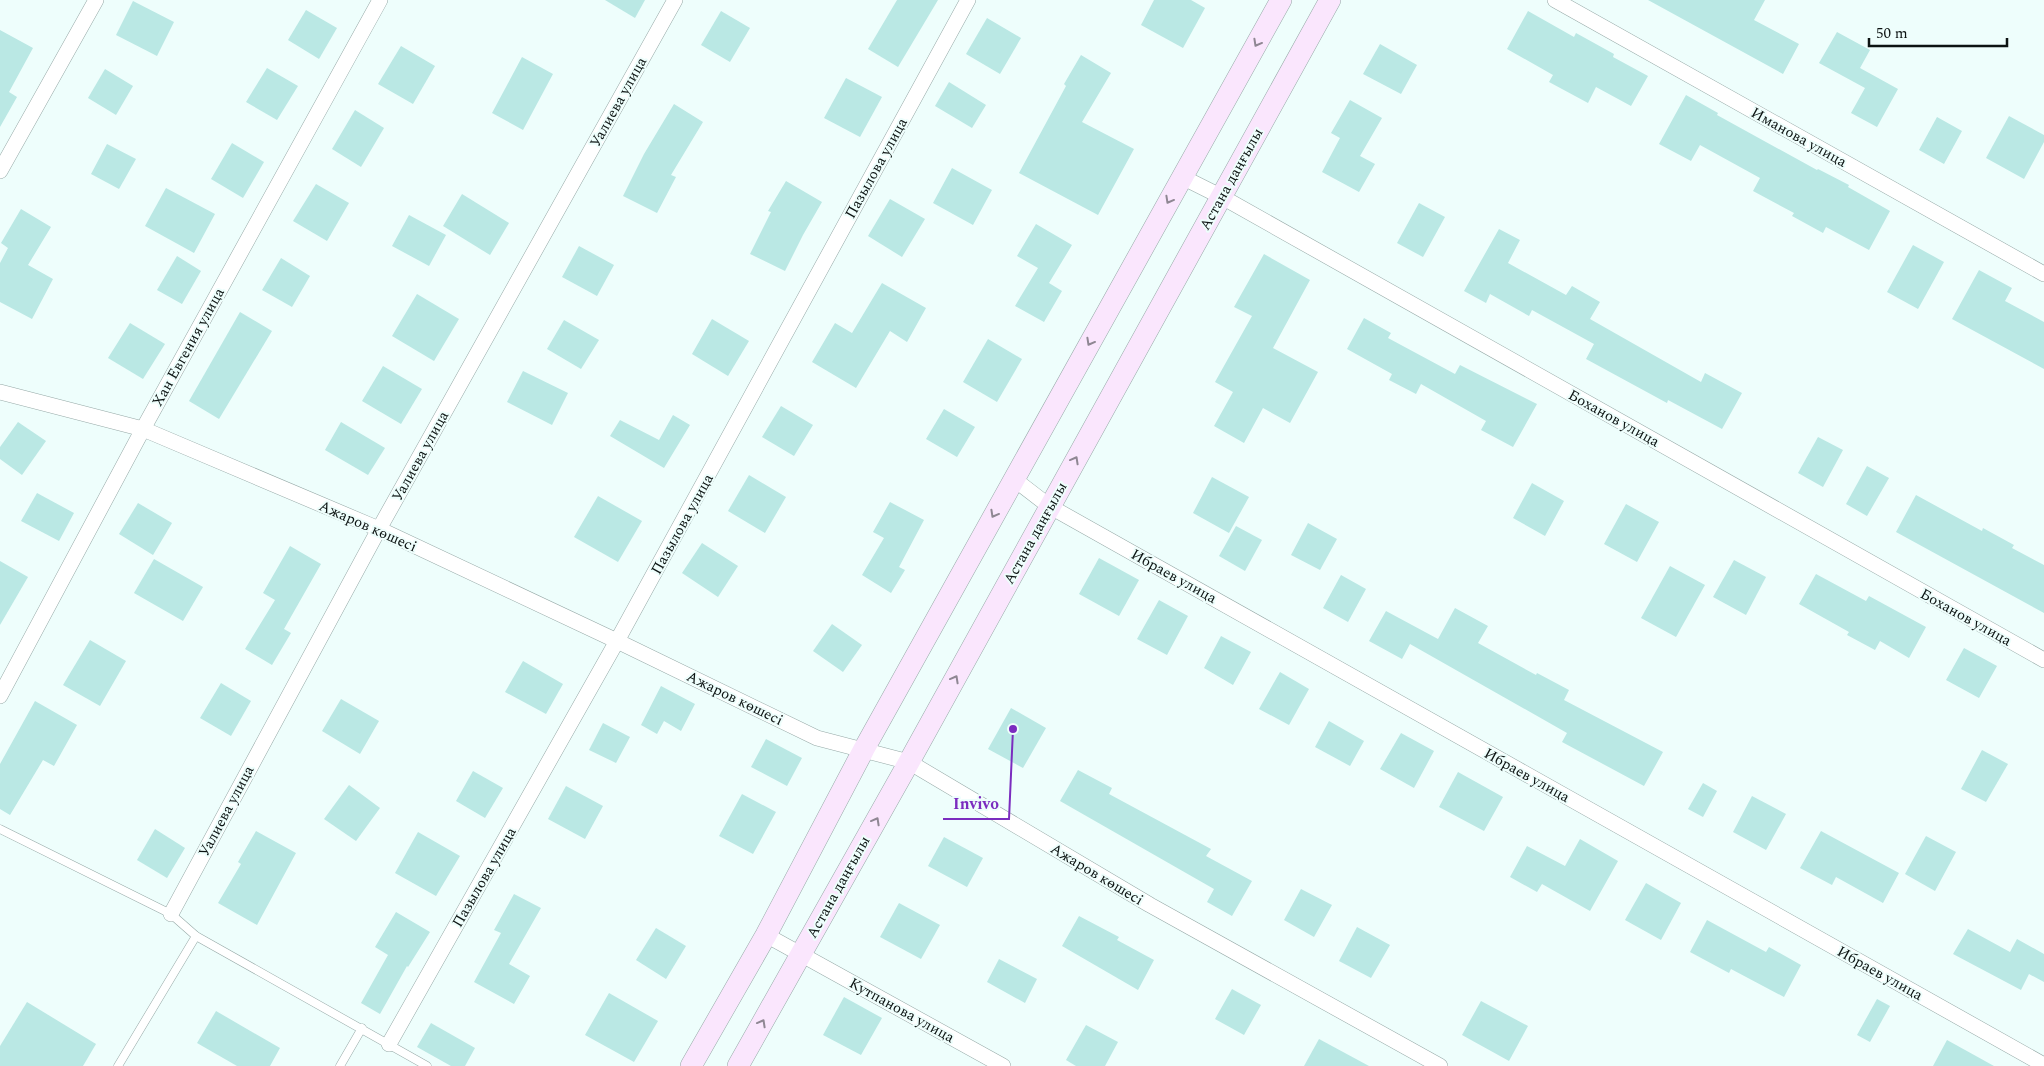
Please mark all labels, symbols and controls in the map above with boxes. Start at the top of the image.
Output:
scale bar [1869,15,2006,47]
text: 50 m [1876,22,1908,45]
one-way arrow [1253,37,1263,46]
street label: Уалиева улица [584,52,653,152]
street label: Иманова улица [1747,102,1852,174]
street label: Пазылова улица [839,113,914,223]
street label: Астана даңғылы [1194,124,1269,235]
one-way arrow [1166,195,1176,204]
street label: Хан Евгения улица [146,283,231,411]
one-way arrow [1087,337,1097,346]
street label: Боханов улица [1564,384,1664,453]
street label: Уалиева улица [386,406,455,506]
one-way arrow [1069,456,1079,465]
street label: Пазылова улица [645,469,720,579]
street label: Астана даңғылы [998,478,1073,589]
street label: Ажаров көшесі [315,495,420,558]
one-way arrow [990,509,1000,518]
street label: Ибраев улица [1127,543,1222,610]
street label: Боханов улица [1916,583,2016,652]
street label: Ажаров көшесі [683,665,787,732]
one-way arrow [948,675,958,684]
street label: Ибраев улица [1480,742,1575,809]
street label: Уалиева улица [193,761,260,861]
callout: Invivo [943,788,1009,819]
text: Invivo [953,792,999,816]
one-way arrow [869,817,879,826]
street label: Пазылова улица [446,822,523,932]
street label: Астана даңғылы [801,832,876,943]
street label: Ажаров көшесі [1046,838,1148,911]
street label: Ибраев улица [1833,940,1928,1007]
street label: Кутпанова улица [845,972,959,1049]
one-way arrow [756,1020,766,1029]

